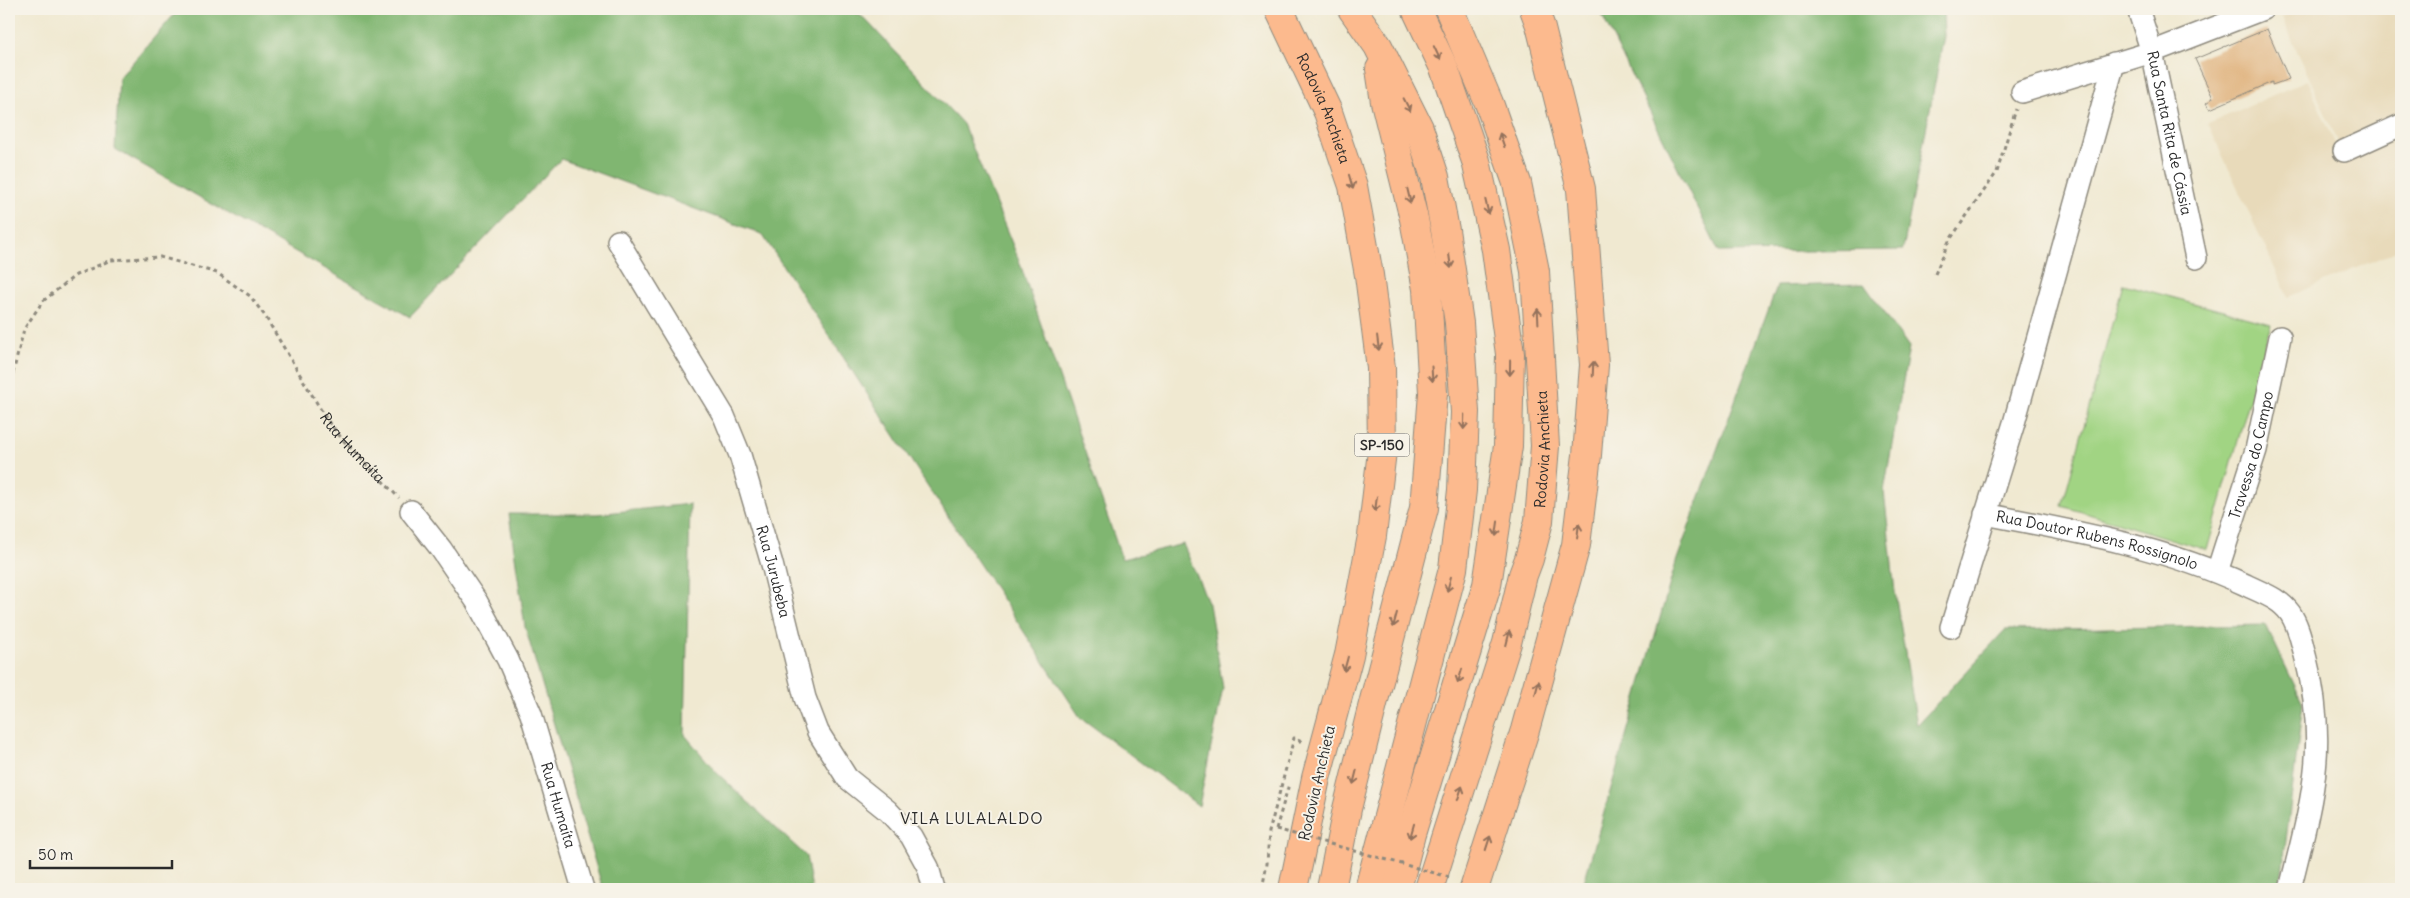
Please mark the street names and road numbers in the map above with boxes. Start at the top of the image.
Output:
street label: Rua Santa Rita de Cássia [2143,49,2197,217]
street label: Rodovia Anchieta [1292,50,1355,166]
street label: Travessa do Campo [2225,389,2277,521]
street label: Rodovia Anchieta [1530,390,1554,509]
street label: Rua Humaíta [316,409,390,487]
road number: SP-150 [1354,434,1410,456]
street label: Rua Doutor Rubens Rossignolo [1994,506,2201,574]
street label: Rua Jurubeba [752,523,795,620]
street label: Rodovia Anchieta [1294,723,1339,842]
street label: Rua Humaíta [537,760,580,851]

